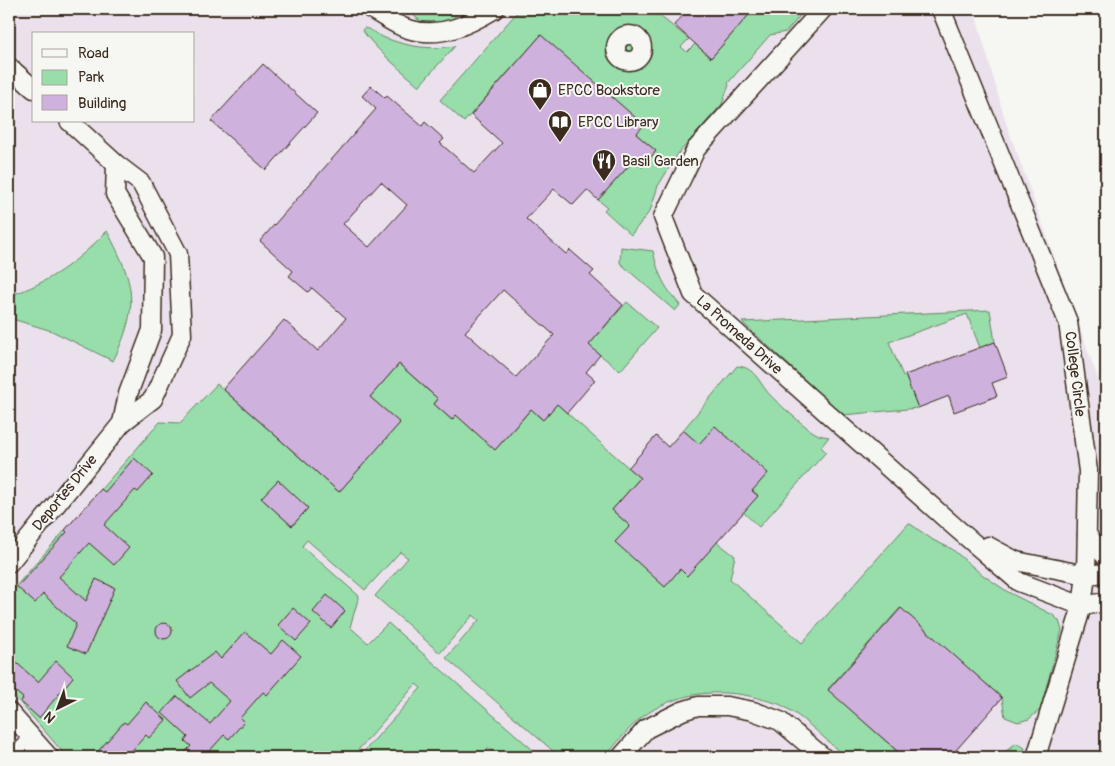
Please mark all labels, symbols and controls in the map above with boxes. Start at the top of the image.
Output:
legend [32,32,195,122]
text: Road [78,44,109,63]
text: Park [78,68,105,87]
shop icon: EPCC Bookstore [527,77,553,111]
place label: EPCC Bookstore [558,81,661,100]
text: Building [78,94,126,113]
library icon: EPCC Library [547,109,573,143]
place label: EPCC Library [578,113,659,132]
restaurant icon: Basil Garden [591,148,617,182]
place label: Basil Garden [622,152,699,171]
street label: La Promeda Drive [692,291,787,379]
street label: College Circle [1060,330,1090,418]
street label: Deportes Drive [28,451,102,535]
north arrow [32,684,82,734]
text: N [40,708,59,727]

